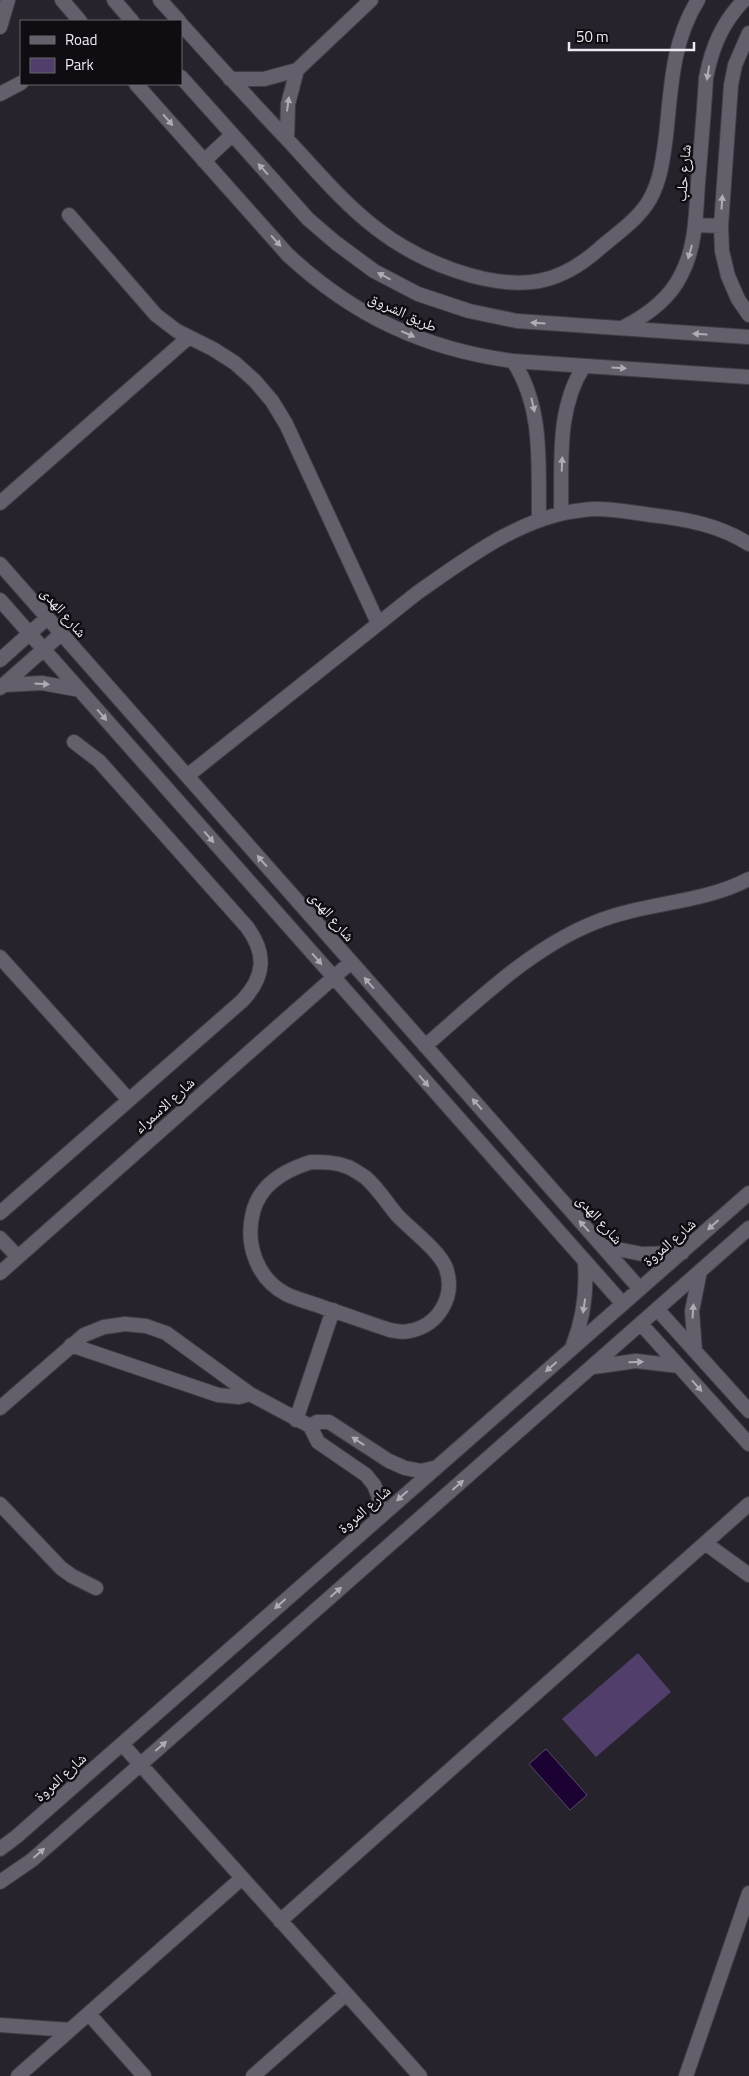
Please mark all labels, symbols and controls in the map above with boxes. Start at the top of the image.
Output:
legend [20,20,182,85]
scale bar [569,20,694,52]
text: 50 m [576,25,609,48]
text: Road [65,28,97,51]
text: Park [65,53,94,76]
one-way arrow [703,66,711,82]
one-way arrow [284,96,292,112]
one-way arrow [162,114,174,126]
street label: شارع حلب [669,143,697,203]
one-way arrow [257,164,269,176]
one-way arrow [719,194,727,210]
one-way arrow [270,235,282,247]
one-way arrow [685,245,693,260]
one-way arrow [377,272,391,280]
street label: طريق الشروق [365,286,441,338]
one-way arrow [530,318,546,326]
one-way arrow [692,329,708,337]
one-way arrow [401,331,415,339]
one-way arrow [611,364,627,372]
one-way arrow [529,397,537,412]
one-way arrow [559,456,567,472]
street label: شارع الهدى [35,582,93,643]
one-way arrow [34,680,50,688]
one-way arrow [96,709,108,721]
one-way arrow [204,831,215,844]
one-way arrow [256,854,267,867]
street label: شارع الهدى [303,886,361,947]
one-way arrow [311,952,323,964]
one-way arrow [363,977,375,989]
street label: شارع الاسمراء [128,1071,200,1139]
one-way arrow [419,1074,430,1087]
one-way arrow [471,1098,482,1111]
street label: شارع الهدى [571,1189,629,1249]
street label: شارع المروة [637,1212,701,1272]
one-way arrow [707,1219,719,1231]
one-way arrow [579,1220,590,1232]
one-way arrow [580,1299,588,1315]
one-way arrow [689,1303,697,1319]
one-way arrow [628,1358,644,1366]
one-way arrow [544,1361,557,1372]
one-way arrow [691,1379,703,1391]
one-way arrow [352,1437,365,1446]
street label: شارع المروة [332,1479,396,1539]
one-way arrow [451,1479,463,1491]
one-way arrow [395,1491,408,1502]
one-way arrow [329,1587,342,1598]
one-way arrow [275,1598,287,1610]
one-way arrow [155,1740,167,1752]
street label: شارع المروة [29,1747,92,1807]
one-way arrow [33,1848,46,1859]

